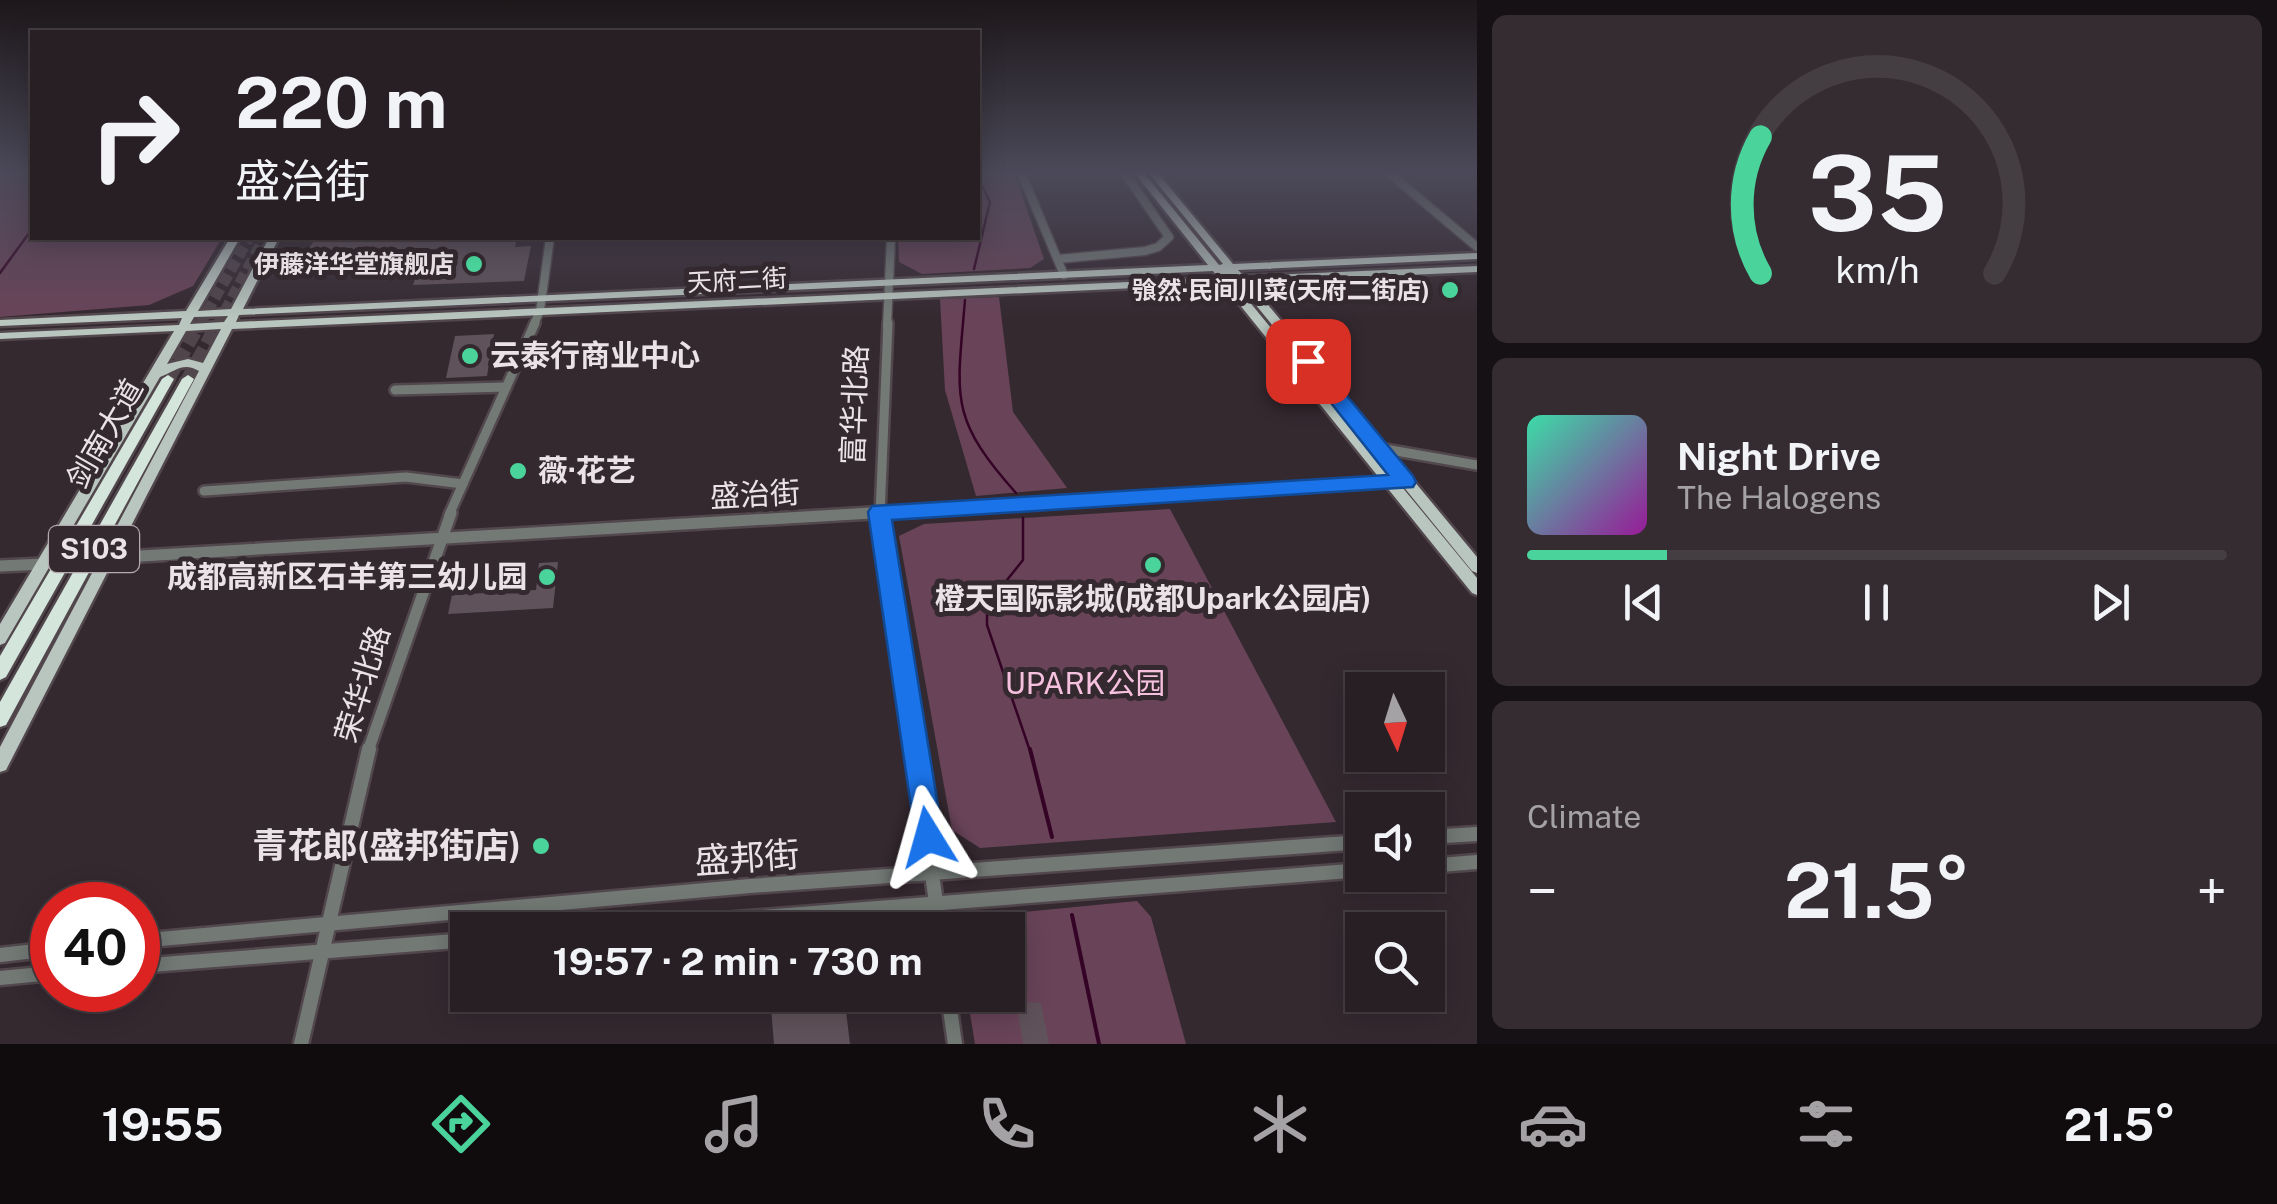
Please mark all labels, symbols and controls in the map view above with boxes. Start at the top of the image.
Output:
text: 220 m [235,61,448,144]
icon: right [70,70,200,200]
text: 35 [1807,132,1947,254]
text: 盛治街 [235,154,370,207]
place label: 伊藤洋华堂旗舰店 [254,249,454,279]
text: km/h [1835,249,1919,291]
marker: 伊藤洋华堂旗舰店 [463,253,485,275]
street label: 天府二街 [686,262,788,298]
place label: 飸然·民间川菜(天府二街店) [1132,275,1430,305]
marker: 飸然·民间川菜(天府二街店) [1439,279,1461,301]
pin [1266,319,1351,404]
icon: arrive [1281,334,1336,389]
place label: 云泰行商业中心 [490,337,700,373]
street label: 富华北路 [834,344,874,466]
marker: 云泰行商业中心 [459,345,481,367]
street label: 剑南大道 [59,373,150,494]
text: Night Drive [1677,434,1881,479]
place label: 薇·花艺 [538,452,636,488]
marker: 薇·花艺 [507,460,529,482]
street label: 盛治街 [709,474,801,514]
text: The Halogens [1677,479,1881,516]
road number: S103 [49,526,139,572]
marker: 橙天国际影城(成都Upark公园店) [1142,554,1164,576]
place label: 成都高新区石羊第三幼儿园 [167,558,527,594]
marker: 成都高新区石羊第三幼儿园 [536,566,558,588]
icon: previous [1616,575,1671,630]
icon: pause [1849,575,1904,630]
icon: next [2083,575,2138,630]
place label: 橙天国际影城(成都Upark公园店) [935,580,1371,616]
street label: 荣华北路 [327,621,397,746]
park label: UPARK公园 [1005,665,1165,701]
north arrow [1345,672,1445,772]
map controls [1345,672,1445,1012]
position arrow [876,785,980,889]
button: sound [1345,792,1445,892]
text: Climate [1527,798,1641,835]
place label: 青花郎(盛邦街店) [253,825,521,866]
street label: 盛邦街 [693,833,801,882]
marker: 青花郎(盛邦街店) [530,835,552,857]
text: 21.5° [1784,847,1970,935]
text: − [1527,859,1558,923]
text: + [2197,859,2227,923]
speed limit sign: 40 [30,882,160,1012]
button: search [1345,912,1445,1012]
text: 19:57 · 2 min · 730 m [553,939,922,984]
icon: directions [426,1089,496,1159]
icon: music [699,1089,769,1159]
icon: phone [972,1089,1042,1159]
icon: climate [1245,1089,1315,1159]
icon: car [1518,1089,1588,1159]
icon: filters [1791,1089,1861,1159]
text: 19:55 [101,1098,223,1151]
text: 21.5° [2064,1098,2176,1151]

